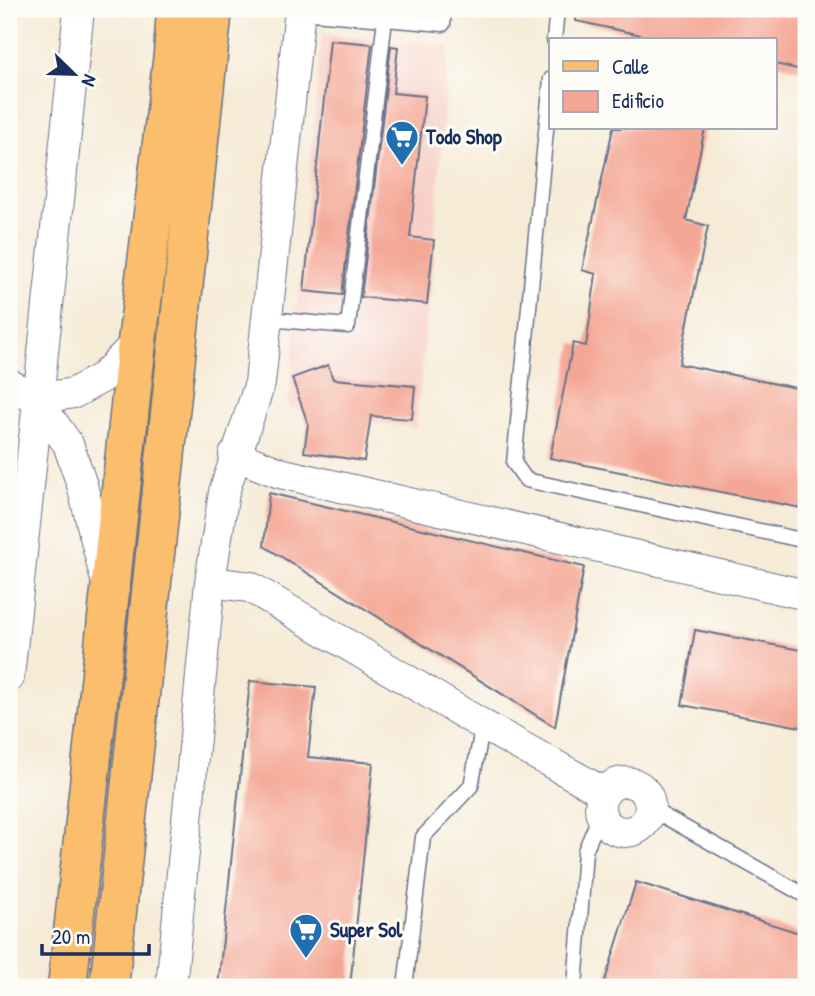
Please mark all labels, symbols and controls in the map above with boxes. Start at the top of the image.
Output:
north arrow [38,38,108,108]
legend [549,38,776,130]
text: Calle [612,52,649,81]
text: N [76,71,104,90]
text: Edificio [612,86,664,115]
supermarket icon: Todo Shop [383,118,421,167]
place label: Todo Shop [425,122,503,152]
supermarket icon: Super Sol [287,911,325,960]
scale bar [42,912,149,956]
place label: Super Sol [330,915,402,945]
text: 20 m [52,922,90,951]

